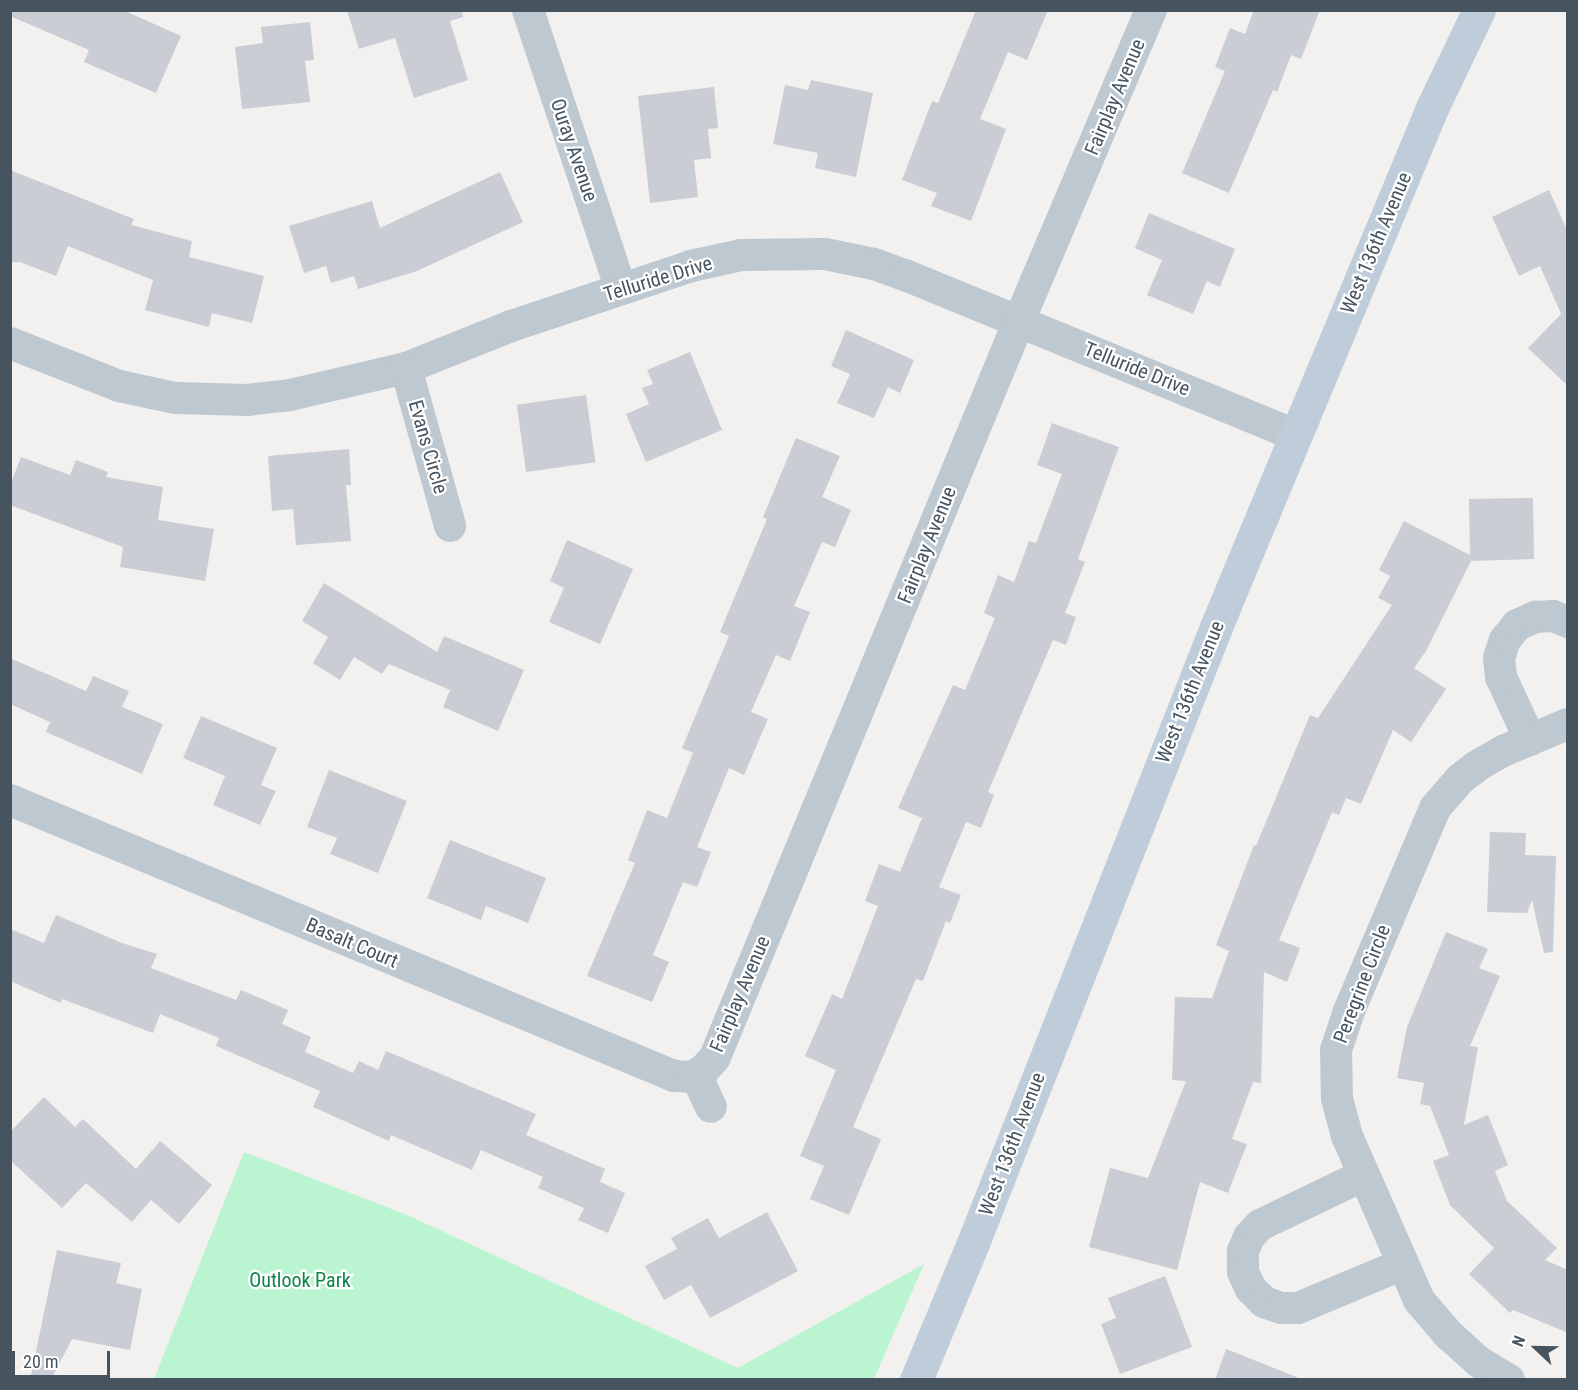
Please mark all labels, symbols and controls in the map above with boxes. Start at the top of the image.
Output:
street label: Fairplay Avenue [1080,35,1150,159]
street label: Ouray Avenue [545,95,603,205]
street label: West 136th Avenue [1335,169,1417,317]
street label: Telluride Drive [601,251,715,307]
street label: Telluride Drive [1081,337,1193,401]
street label: Evans Circle [403,397,453,497]
street label: Fairplay Avenue [893,483,961,607]
street label: West 136th Avenue [1151,617,1229,767]
street label: Basalt Court [302,913,402,973]
street label: Peregrine Circle [1328,921,1396,1047]
street label: Fairplay Avenue [705,932,775,1056]
street label: West 136th Avenue [974,1069,1050,1219]
park label: Outlook Park [249,1268,351,1292]
north arrow [1506,1318,1566,1378]
text: N [1508,1333,1529,1349]
scale bar [15,1339,112,1377]
text: 20 m [23,1351,58,1372]

